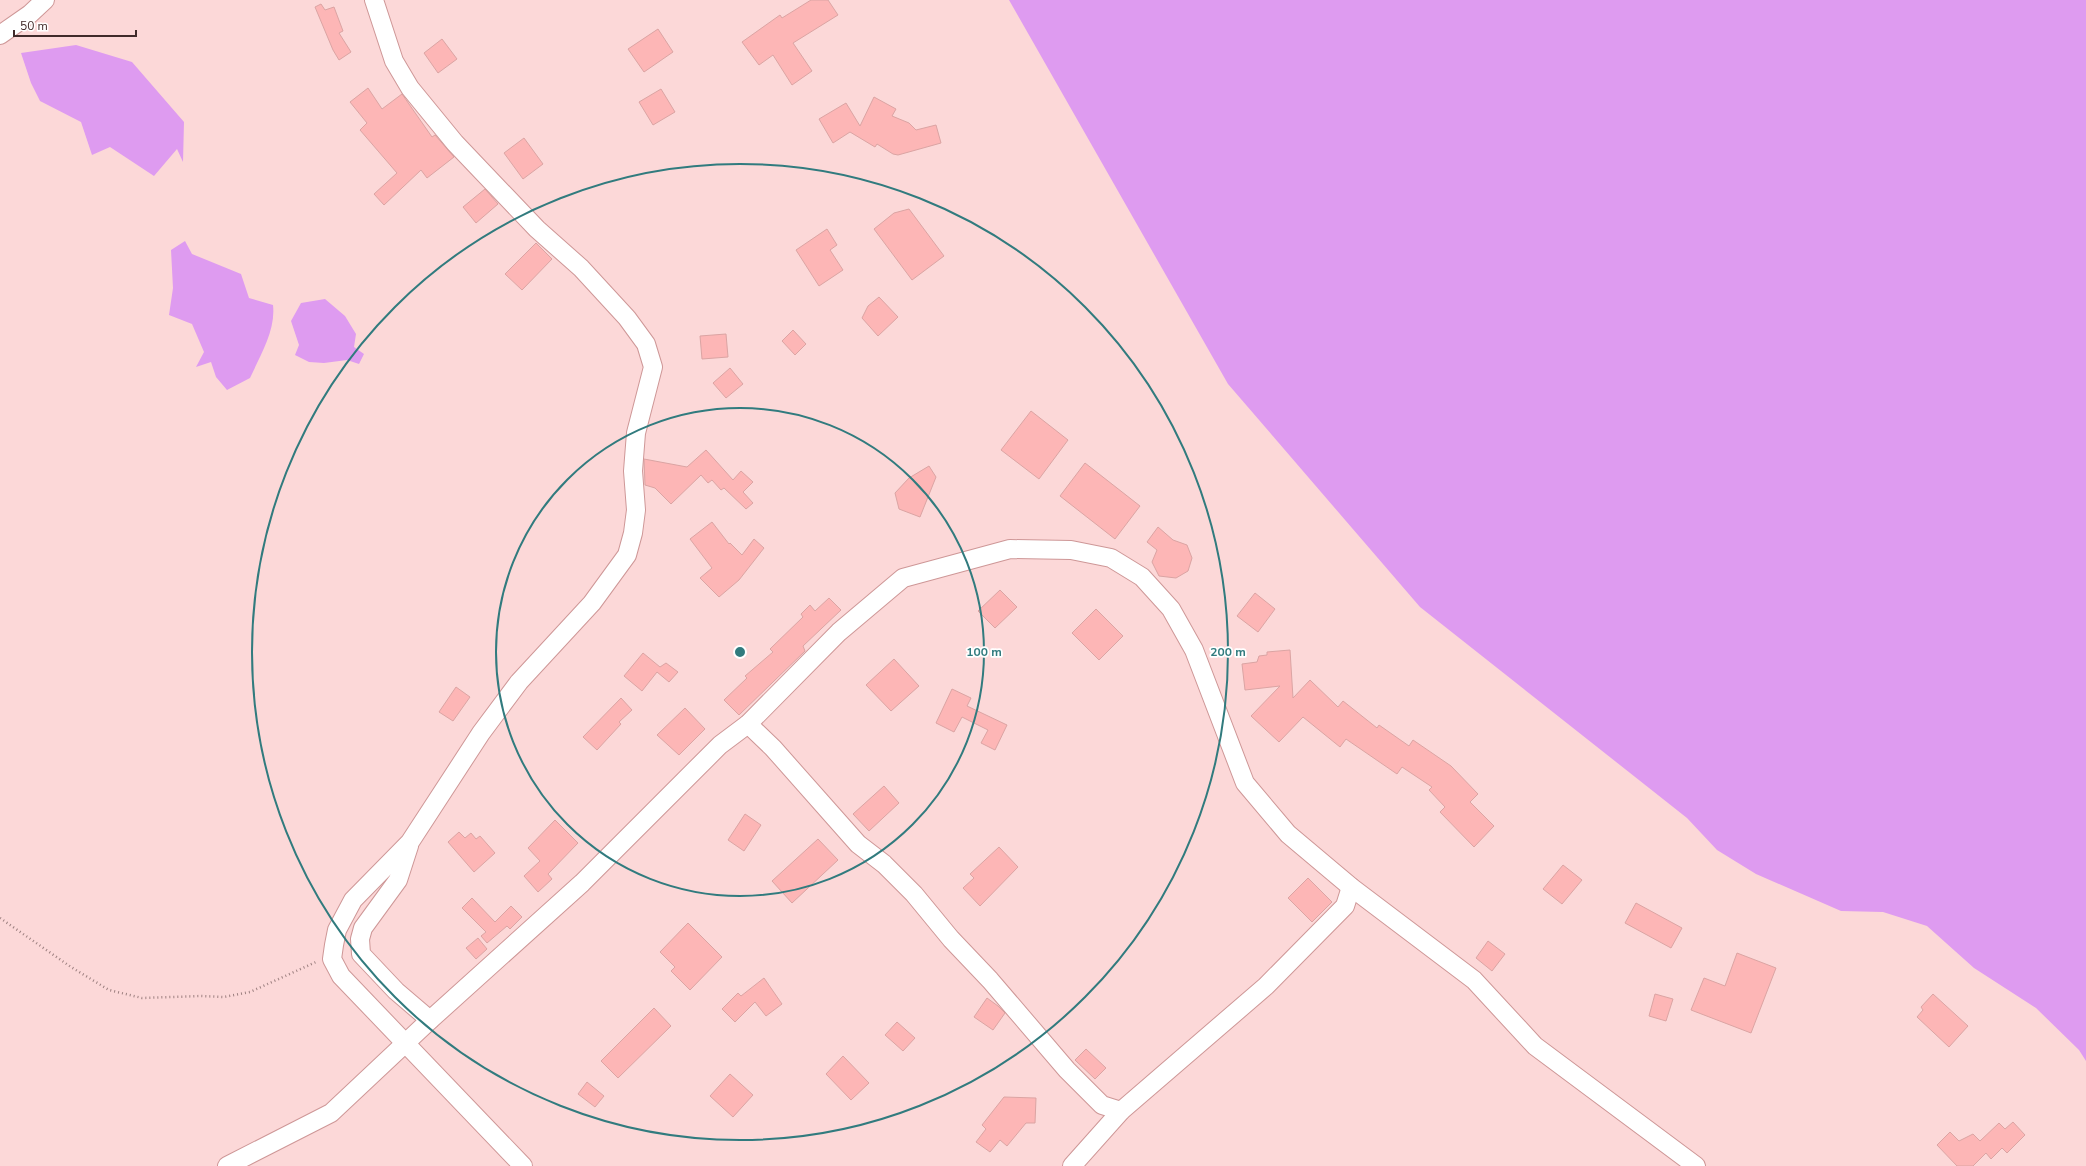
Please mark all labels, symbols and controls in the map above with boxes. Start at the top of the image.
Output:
scale bar [14,12,136,38]
text: 50 m [20,18,48,34]
text: 100 m [966,644,1002,660]
text: 200 m [1210,644,1246,660]
centre of rings [733,645,747,659]

